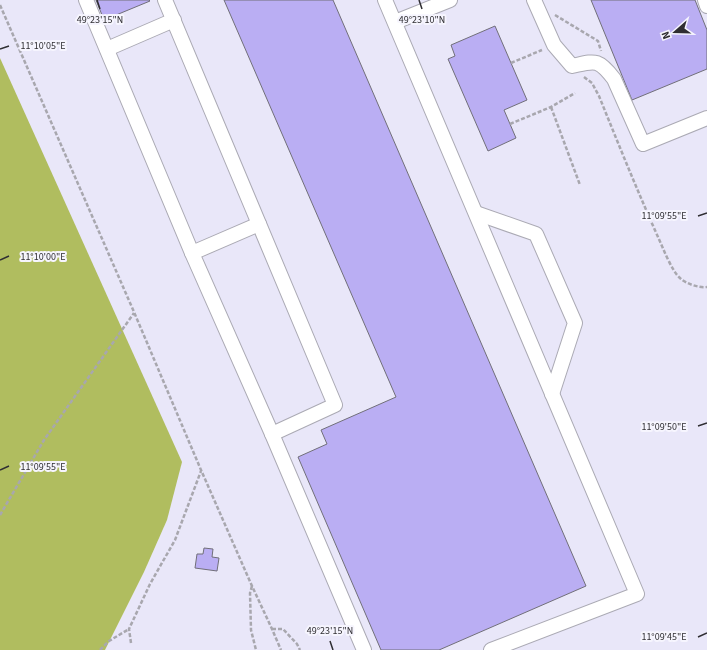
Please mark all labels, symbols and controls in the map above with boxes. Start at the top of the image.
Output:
north arrow [655,12,695,52]
text: 49°23'15"N [77,13,123,27]
text: 49°23'10"N [399,13,445,27]
text: N [658,29,674,41]
text: 11°10'05"E [20,39,66,53]
text: 11°09'55"E [641,209,687,223]
text: 11°10'00"E [20,250,66,264]
text: 11°09'50"E [641,420,687,434]
text: 11°09'55"E [20,460,66,474]
text: 49°23'15"N [307,624,353,638]
text: 11°09'45"E [641,630,687,644]

